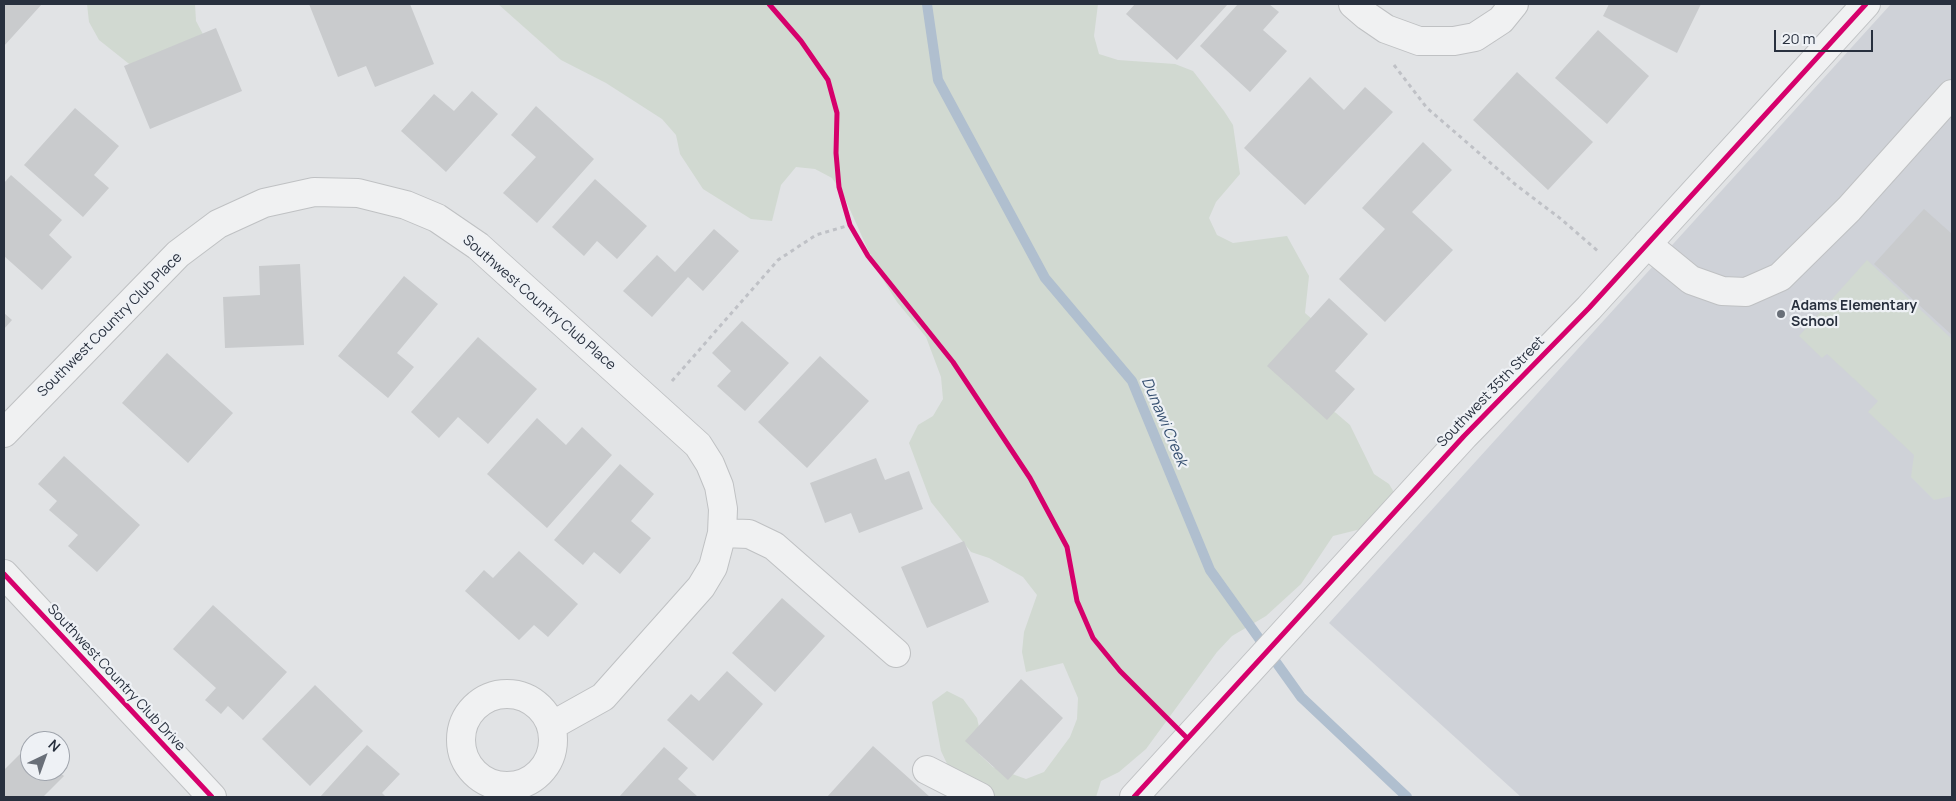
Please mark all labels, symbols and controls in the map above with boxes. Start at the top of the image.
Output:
scale bar [1776,20,1875,52]
text: 20 m [1782,28,1815,49]
street label: Southwest Country Club Place [459,232,619,374]
street label: Southwest Country Club Place [34,249,186,401]
place label: Adams Elementary School [1791,298,1917,331]
marker: Adams Elementary School [1775,308,1787,320]
street label: Southwest 35th Street [1434,333,1548,451]
water label: Dunawi Creek [1137,375,1191,469]
street label: Southwest Country Club Drive [43,601,189,755]
north arrow [20,731,70,781]
text: N [45,735,65,756]

